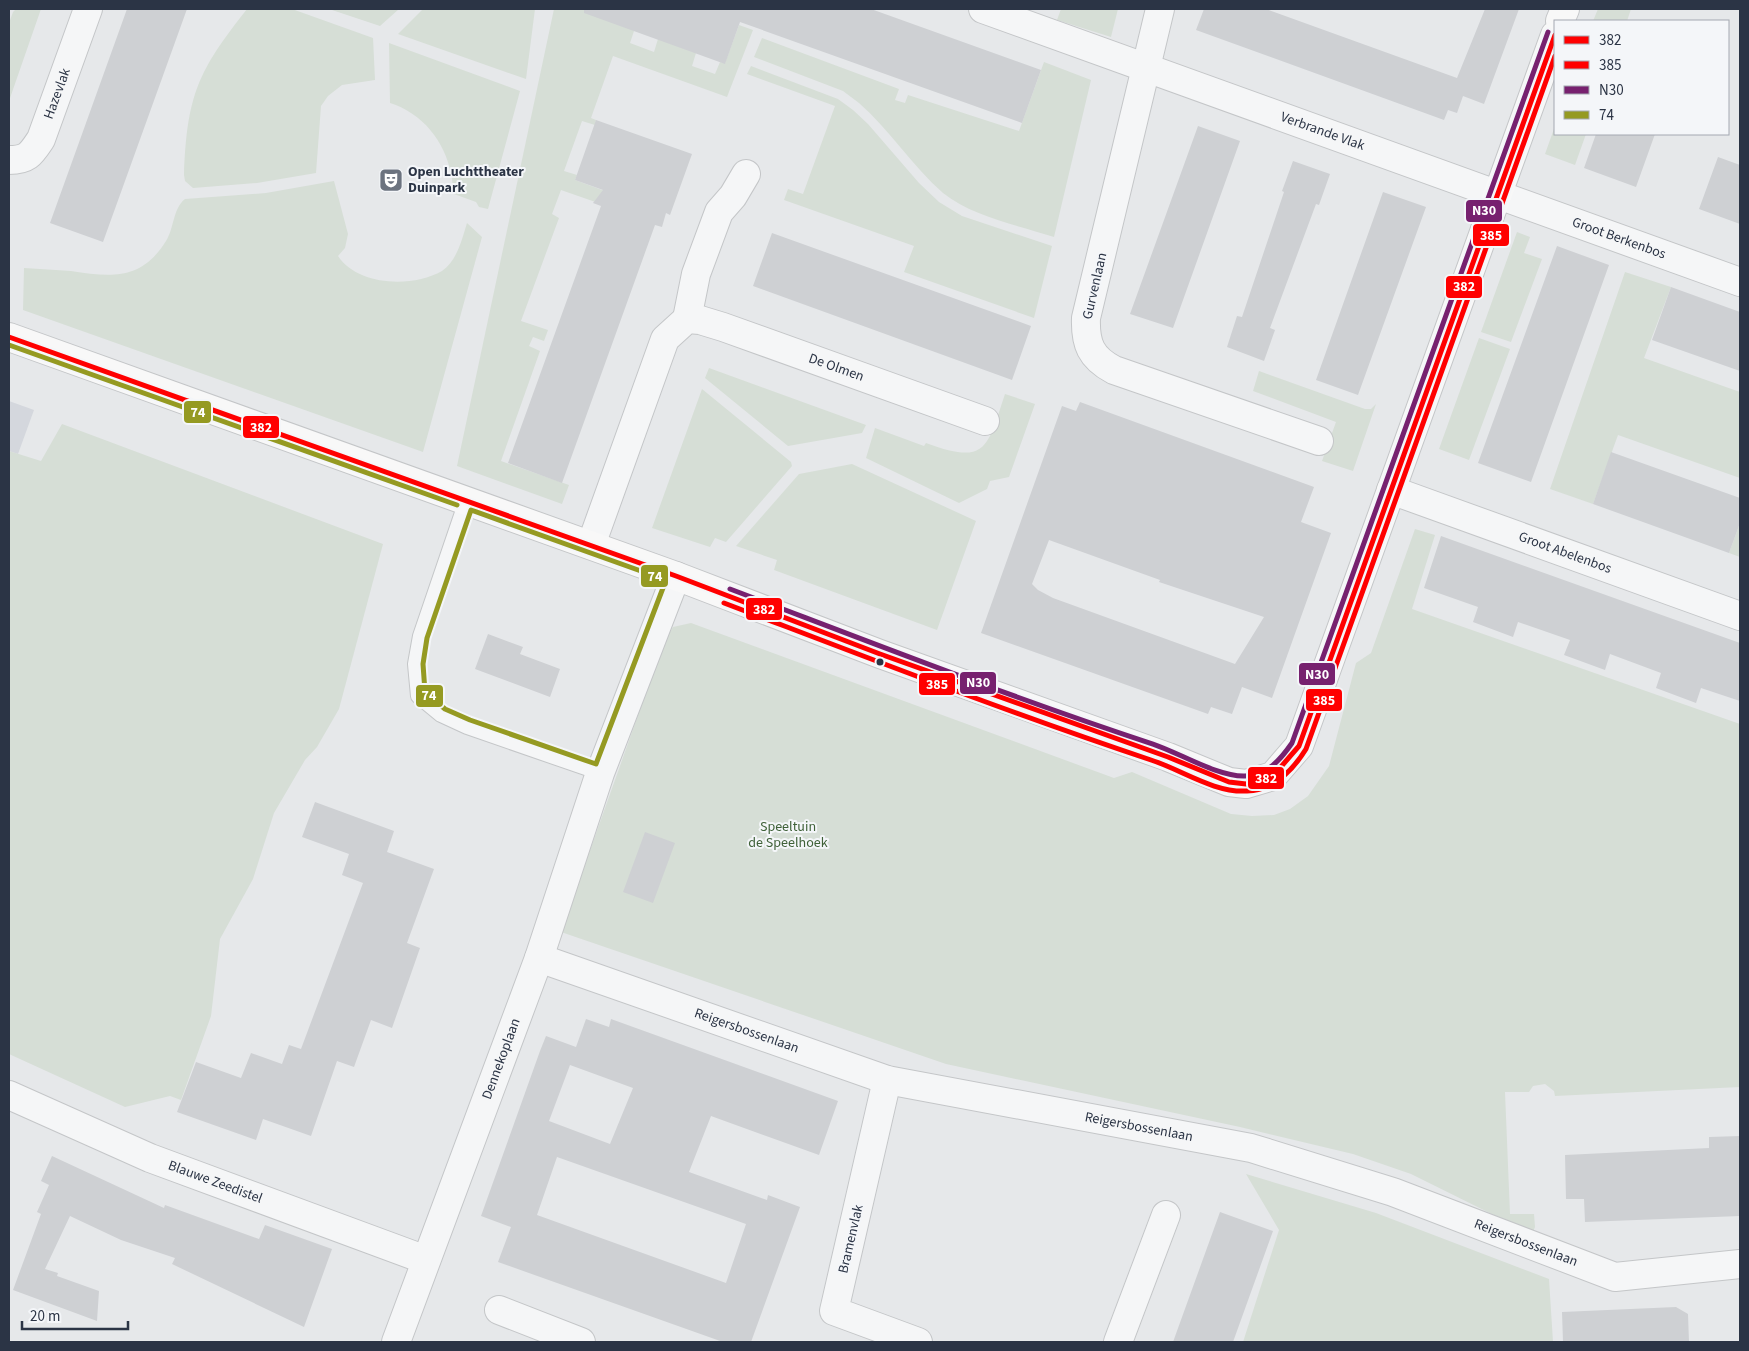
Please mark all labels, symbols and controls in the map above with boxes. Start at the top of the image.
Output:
legend [1554,20,1729,135]
text: 382 [1599,30,1621,51]
text: 385 [1599,55,1621,76]
street label: Hazevlak [39,65,76,122]
text: N30 [1599,80,1624,101]
text: 74 [1599,105,1614,126]
street label: Verbrande Vlak [1278,107,1368,156]
place label: Open Luchttheater Duinpark [408,162,524,198]
theatre icon: Open Luchttheater Duinpark [378,167,404,193]
line badge: N30 [1465,199,1503,223]
text: N30 [1472,201,1496,221]
street label: Groot Berkenbos [1569,212,1669,264]
line badge: 385 [1472,223,1510,247]
text: 385 [1480,226,1502,246]
street label: Gurvenlaan [1078,251,1112,321]
line badge: 382 [1445,275,1483,299]
text: 382 [1453,277,1475,297]
street label: De Olmen [806,349,867,387]
line badge: 74 [183,400,212,424]
text: 74 [191,403,206,423]
line badge: 382 [242,415,280,439]
text: 382 [250,418,272,438]
street label: Groot Abelenbos [1516,527,1614,579]
line badge: 74 [640,564,669,588]
text: 74 [648,567,663,587]
line badge: 382 [745,597,783,621]
text: 382 [753,600,775,620]
unlabelled marker [875,657,885,667]
line badge: N30 [1298,662,1336,686]
text: N30 [1305,665,1329,685]
line badge: N30 [959,671,997,695]
line badge: 385 [918,672,956,696]
text: N30 [966,673,990,693]
text: 385 [926,675,948,695]
line badge: 74 [415,684,444,708]
text: 74 [422,686,437,706]
line badge: 385 [1305,688,1343,712]
text: 385 [1313,691,1335,711]
line badge: 382 [1247,766,1285,790]
text: 382 [1255,769,1277,789]
park label: Speeltuin de Speelhoek [748,817,828,853]
street label: Reigersbossenlaan [691,1003,802,1058]
street label: Dennekoplaan [477,1016,526,1102]
street label: Reigersbossenlaan [1083,1107,1195,1147]
street label: Blauwe Zeedistel [165,1156,266,1209]
street label: Bramenvlak [833,1203,869,1275]
street label: Reigersbossenlaan [1471,1214,1581,1272]
scale bar [22,1298,129,1330]
text: 20 m [30,1306,60,1327]

